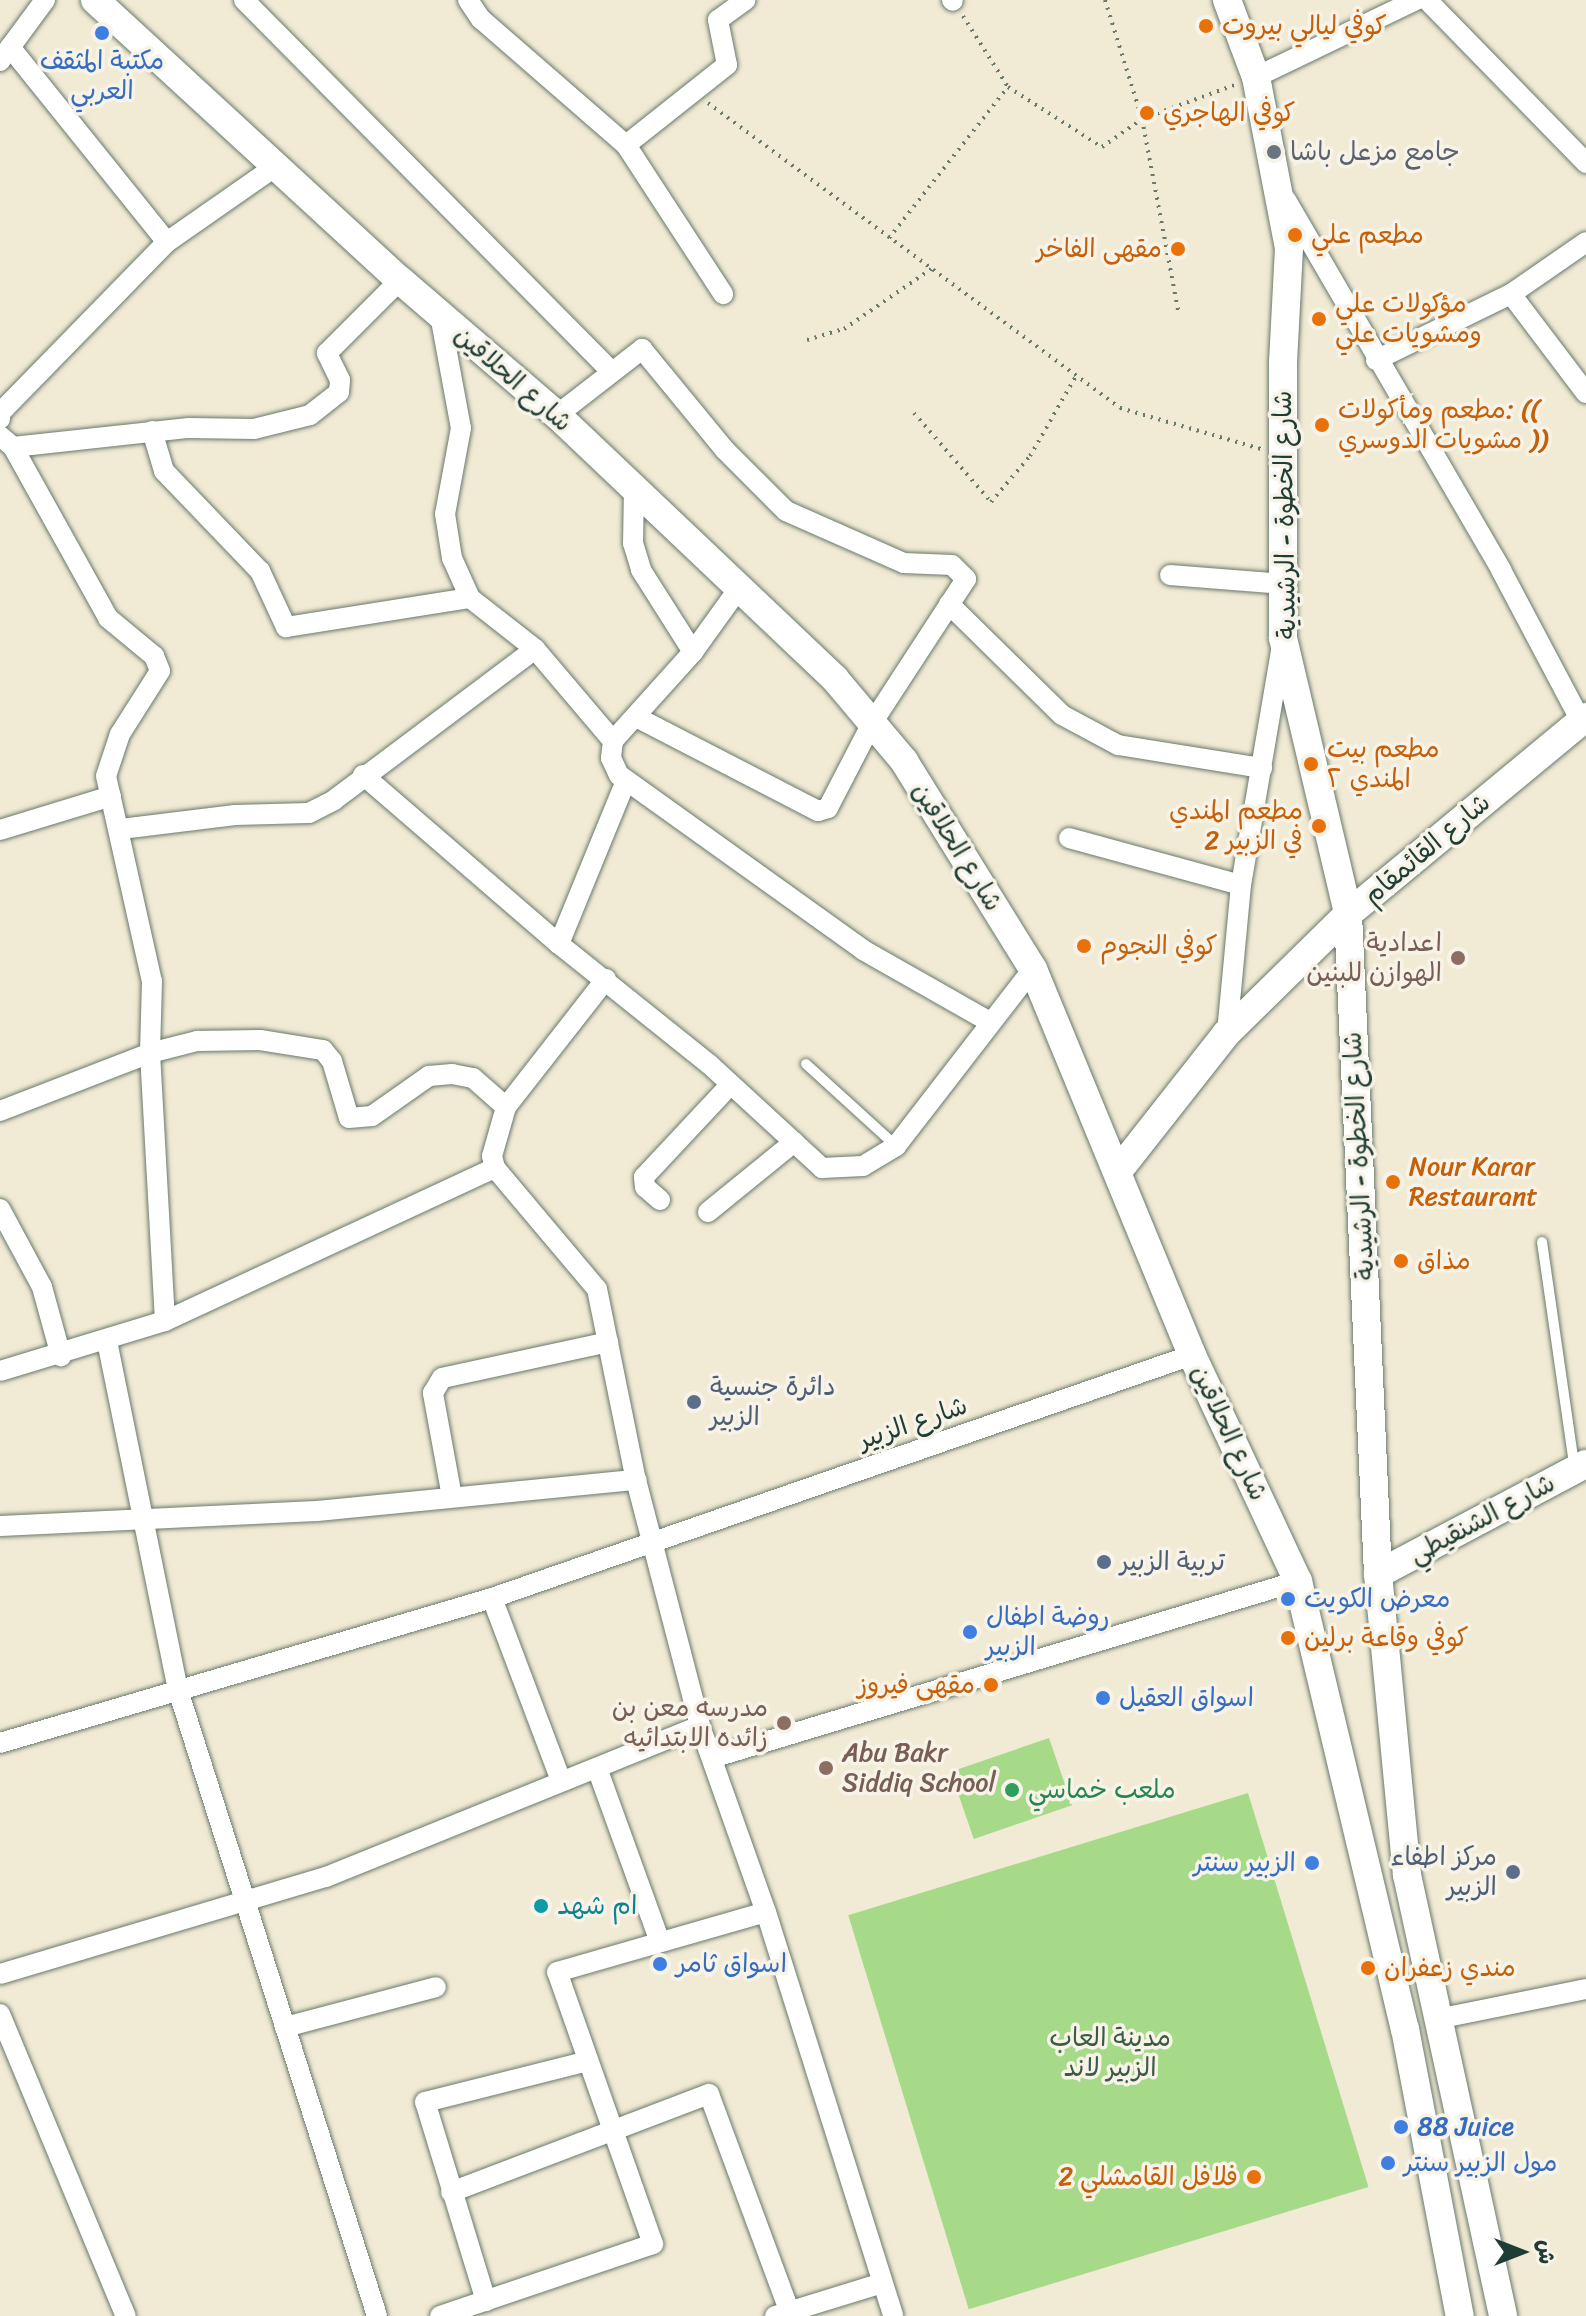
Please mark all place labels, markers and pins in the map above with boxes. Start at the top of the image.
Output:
place label: كوفي ليالي بيروت [1222,10,1387,42]
marker: كوفي ليالي بيروت [1197,17,1215,35]
marker: مكتبة المثقف العربي [93,24,111,42]
place label: مكتبة المثقف العربي [40,45,164,106]
place label: كوفي الهاجري [1163,97,1295,129]
marker: كوفي الهاجري [1138,104,1156,122]
place label: جامع مزعل باشا [1290,136,1460,168]
marker: جامع مزعل باشا [1265,143,1283,161]
place label: مطعم علي [1311,219,1424,251]
marker: مطعم علي [1286,226,1304,244]
place label: مقهى الفاخر [1036,233,1162,265]
marker: مقهى الفاخر [1169,240,1187,258]
place label: مؤكولات علي ومشويات علي [1335,288,1482,350]
marker: مؤكولات علي ومشويات علي [1310,310,1328,328]
place label: مطعم ومأكولات: (( مشويات الدوسري )) [1338,394,1547,456]
marker: مطعم ومأكولات: (( مشويات الدوسري )) [1313,416,1331,434]
place label: مطعم بيت المندي ٢ [1327,733,1440,794]
marker: مطعم بيت المندي ٢ [1302,755,1320,773]
place label: مطعم المندي 2 في الزبير [1169,795,1303,856]
marker: مطعم المندي 2 في الزبير [1310,817,1328,835]
place label: اعدادية الهوازن للبنين [1306,927,1442,988]
place label: كوفي النجوم [1100,930,1218,962]
marker: كوفي النجوم [1075,937,1093,955]
marker: اعدادية الهوازن للبنين [1449,949,1467,967]
place label: Nour Karar Restaurant [1409,1151,1538,1212]
marker: Nour Karar Restaurant [1384,1173,1402,1191]
place label: مذاق [1417,1245,1471,1277]
marker: مذاق [1392,1252,1410,1270]
place label: دائرة جنسية الزبير [710,1371,835,1432]
marker: دائرة جنسية الزبير [685,1393,703,1411]
place label: تربية الزبير [1120,1546,1225,1578]
marker: تربية الزبير [1095,1553,1113,1571]
place label: معرض الكويت [1304,1583,1450,1615]
marker: معرض الكويت [1279,1590,1297,1608]
place label: روضة اطفال الزبير [986,1601,1110,1662]
place label: كوفي وقاعة برلين [1304,1622,1469,1654]
marker: روضة اطفال الزبير [961,1623,979,1641]
marker: كوفي وقاعة برلين [1279,1629,1297,1647]
place label: مقهى فيروز [857,1669,975,1701]
marker: مقهى فيروز [982,1676,1000,1694]
place label: اسواق العقيل [1119,1682,1254,1714]
marker: اسواق العقيل [1094,1689,1112,1707]
place label: مدرسه معن بن زائده الابتدائيه [612,1692,768,1754]
marker: مدرسه معن بن زائده الابتدائيه [775,1714,793,1732]
place label: Abu Bakr Siddiq School [842,1737,996,1798]
marker: Abu Bakr Siddiq School [817,1759,835,1777]
place label: ملعب خماسي [1028,1774,1176,1806]
marker: ملعب خماسي [1003,1781,1021,1799]
place label: مركز اطفاء الزبير [1391,1841,1497,1902]
place label: الزبير سنتر [1194,1847,1296,1879]
marker: الزبير سنتر [1303,1854,1321,1872]
marker: مركز اطفاء الزبير [1504,1863,1522,1881]
place label: ام شهد [557,1890,637,1922]
marker: ام شهد [532,1897,550,1915]
place label: اسواق ثامر [676,1948,787,1980]
place label: مندي زعفران [1384,1952,1516,1984]
marker: اسواق ثامر [651,1955,669,1973]
marker: مندي زعفران [1359,1959,1377,1977]
place label: 88 Juice [1417,2111,1514,2143]
marker: 88 Juice [1392,2118,1410,2136]
place label: مول الزبير سنتر [1404,2147,1557,2179]
marker: مول الزبير سنتر [1379,2154,1397,2172]
place label: فلافل القامشلي 2 [1058,2161,1238,2193]
marker: فلافل القامشلي 2 [1245,2168,1263,2186]

